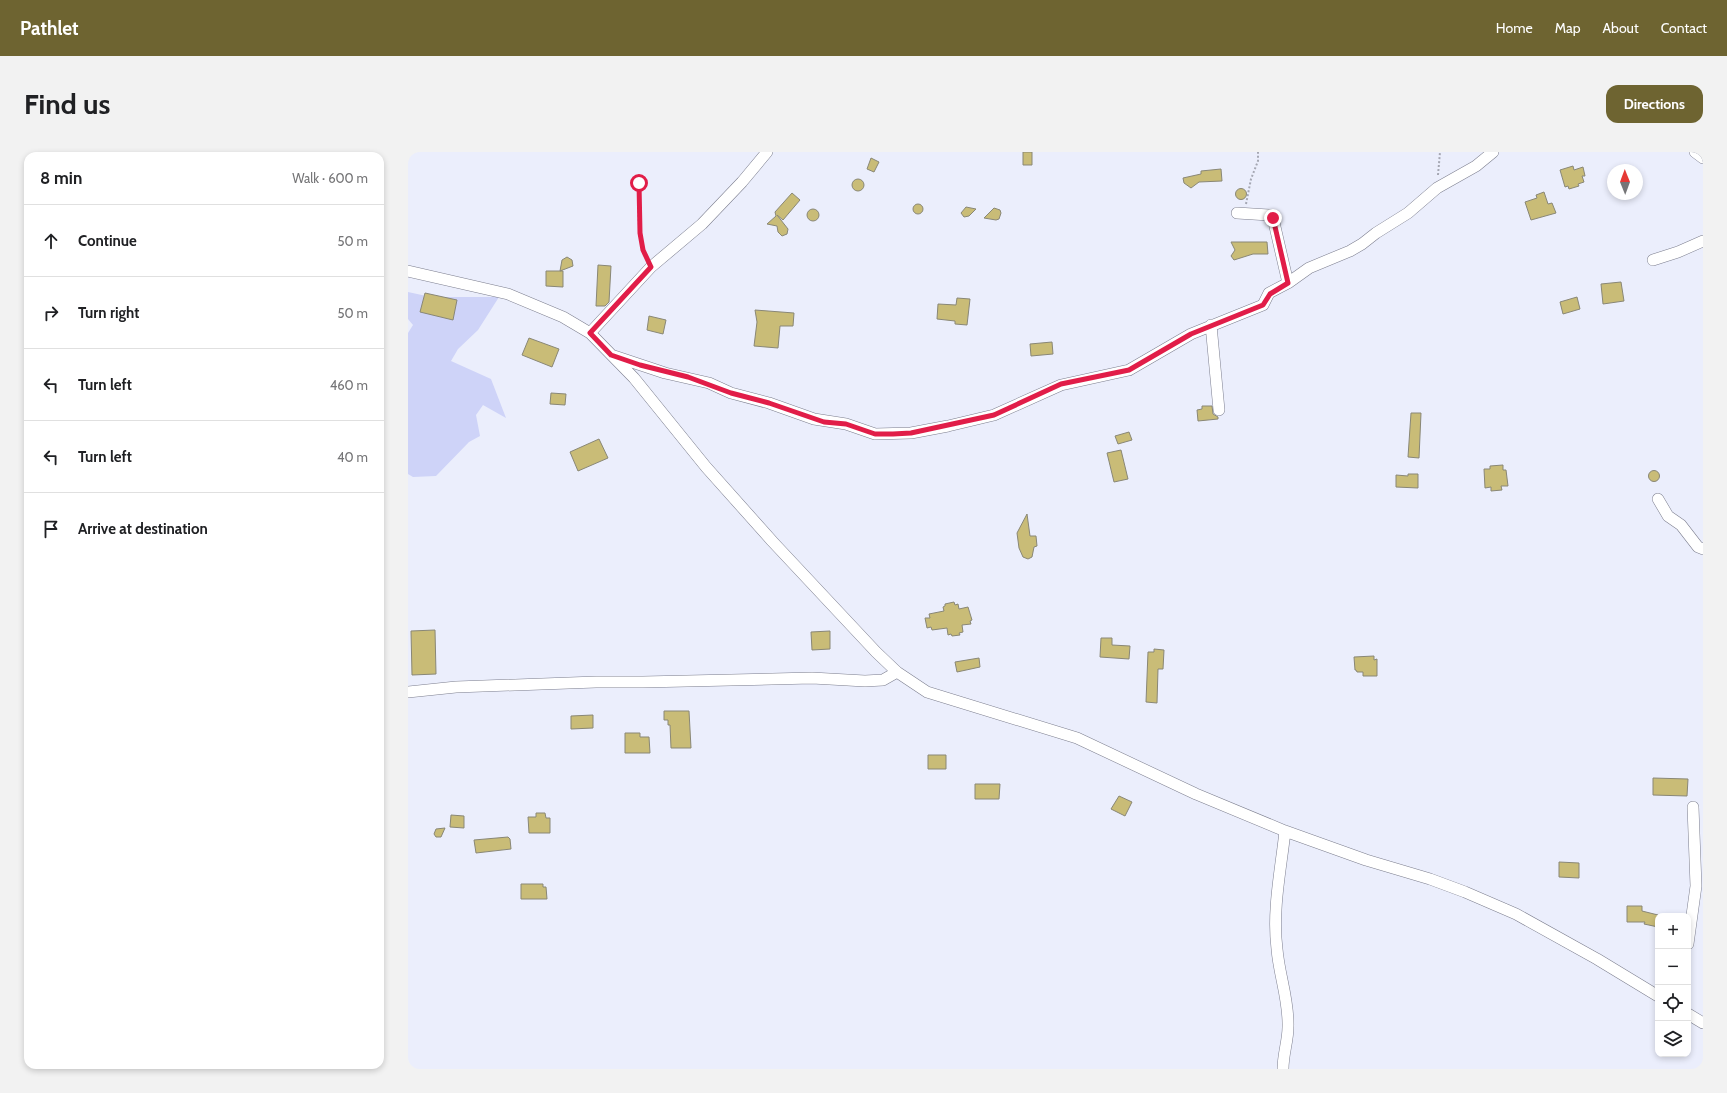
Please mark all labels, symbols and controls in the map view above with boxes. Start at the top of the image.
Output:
text: Pathlet [20,17,79,40]
text: Home [1496,19,1533,37]
text: Map [1555,19,1580,37]
text: About [1602,19,1639,37]
text: Contact [1661,19,1707,37]
button: Directions [1606,85,1703,123]
text: Find us [24,87,110,121]
north arrow [1607,164,1643,200]
text: 8 min [40,168,82,188]
text: Walk · 600 m [292,170,368,186]
route start [630,174,648,192]
route end [1264,209,1282,227]
icon: ahead [40,230,62,252]
text: Continue [78,232,137,250]
text: 50 m [338,233,368,249]
icon: right [40,302,62,324]
text: Turn right [78,304,139,322]
text: 50 m [338,305,368,321]
icon: left [40,374,62,396]
text: Turn left [78,376,132,394]
text: 460 m [330,377,368,393]
icon: left [40,446,62,468]
text: Turn left [78,448,132,466]
text: 40 m [337,449,368,465]
icon: arrive [40,518,62,540]
text: Arrive at destination [78,520,208,538]
map controls [1655,913,1691,1057]
button: + [1655,913,1691,949]
button: − [1655,949,1691,985]
button: locate [1655,985,1691,1021]
button: layers [1655,1021,1691,1057]

